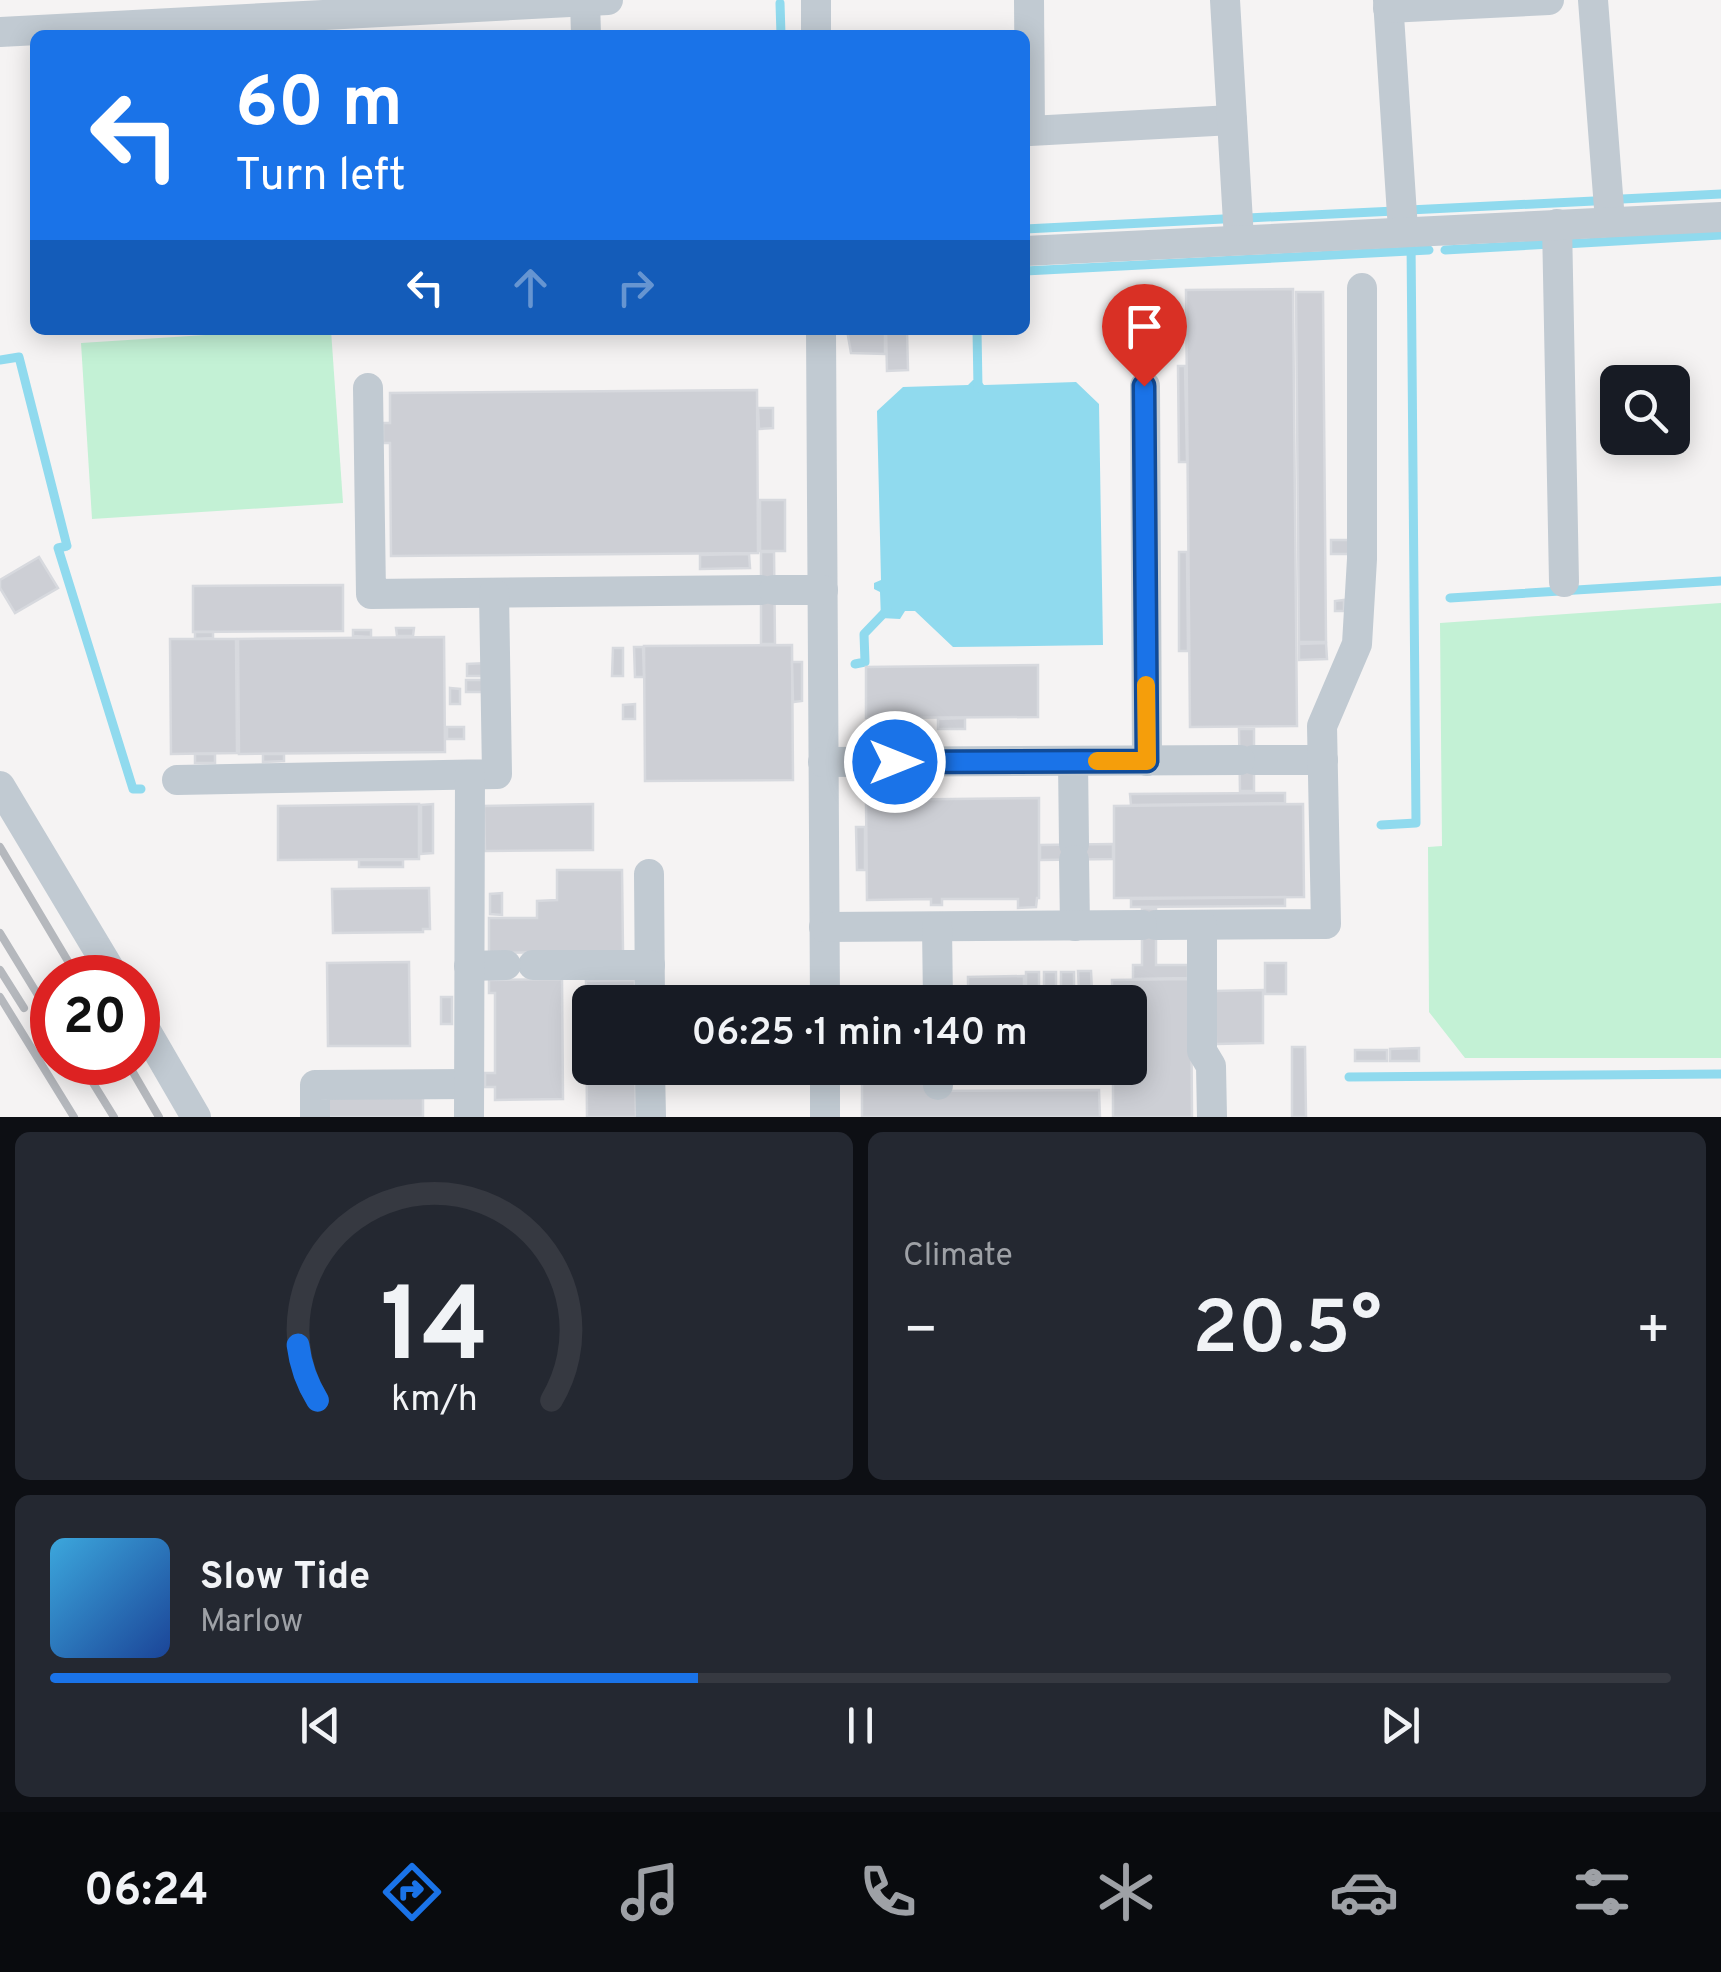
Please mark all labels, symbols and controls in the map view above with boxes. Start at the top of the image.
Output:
text: 60 m [235,62,403,151]
icon: left [70,70,200,200]
text: Turn left [235,149,406,206]
icon: left [398,260,453,315]
icon: ahead [503,260,558,315]
icon: right [608,260,663,315]
pin [1102,284,1187,387]
icon: arrive [1117,299,1172,354]
map controls [1600,365,1690,455]
button: search [1600,365,1690,455]
position arrow [843,710,947,814]
speed limit sign: 20 [30,955,160,1085]
text: 06:25 · 1 min · 140 m [691,1010,1028,1059]
text: Climate [903,1237,1013,1277]
text: 14 [380,1266,488,1398]
text: 20.5° [1192,1285,1382,1380]
text: − [903,1298,938,1368]
text: + [1636,1298,1671,1368]
text: km/h [391,1378,477,1424]
text: Slow Tide [200,1554,370,1603]
text: Marlow [200,1603,303,1643]
icon: previous [293,1698,348,1753]
icon: pause [833,1698,888,1753]
icon: next [1373,1698,1428,1753]
icon: directions [377,1857,447,1927]
icon: music [615,1857,685,1927]
icon: phone [853,1857,923,1927]
icon: climate [1091,1857,1161,1927]
icon: car [1329,1857,1399,1927]
icon: filters [1567,1857,1637,1927]
text: 06:24 [84,1864,209,1921]

